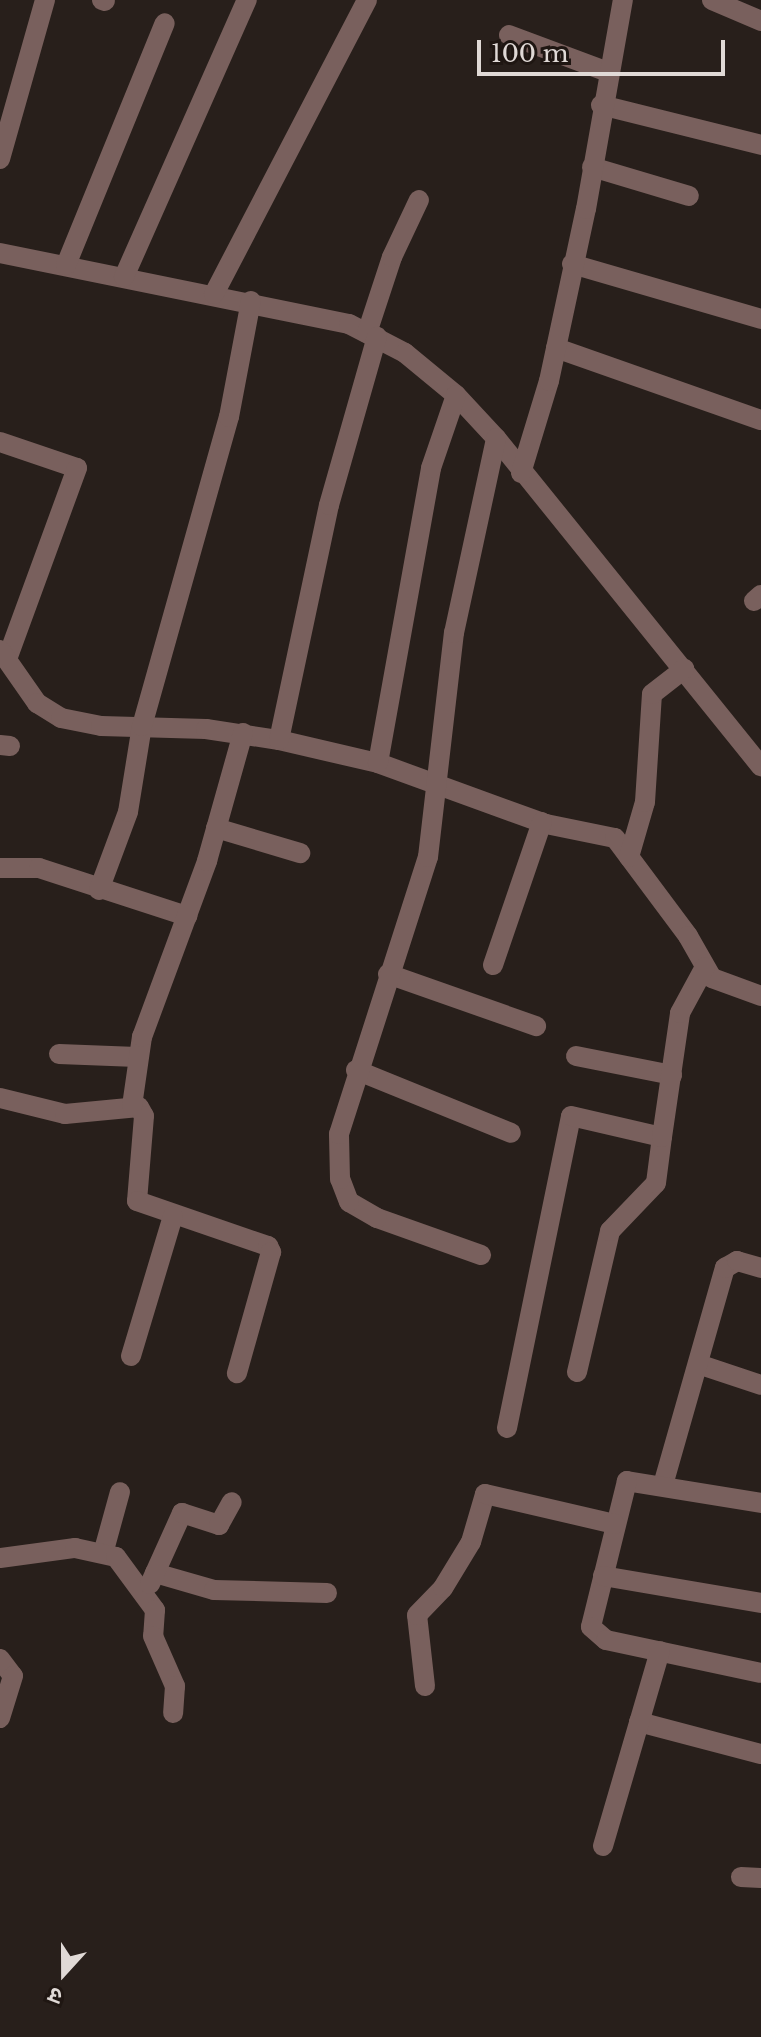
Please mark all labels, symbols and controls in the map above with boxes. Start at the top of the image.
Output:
scale bar [481,24,729,74]
text: 100 m [491,39,569,68]
north arrow [24,1933,104,2013]
text: उ [44,1981,66,2011]

